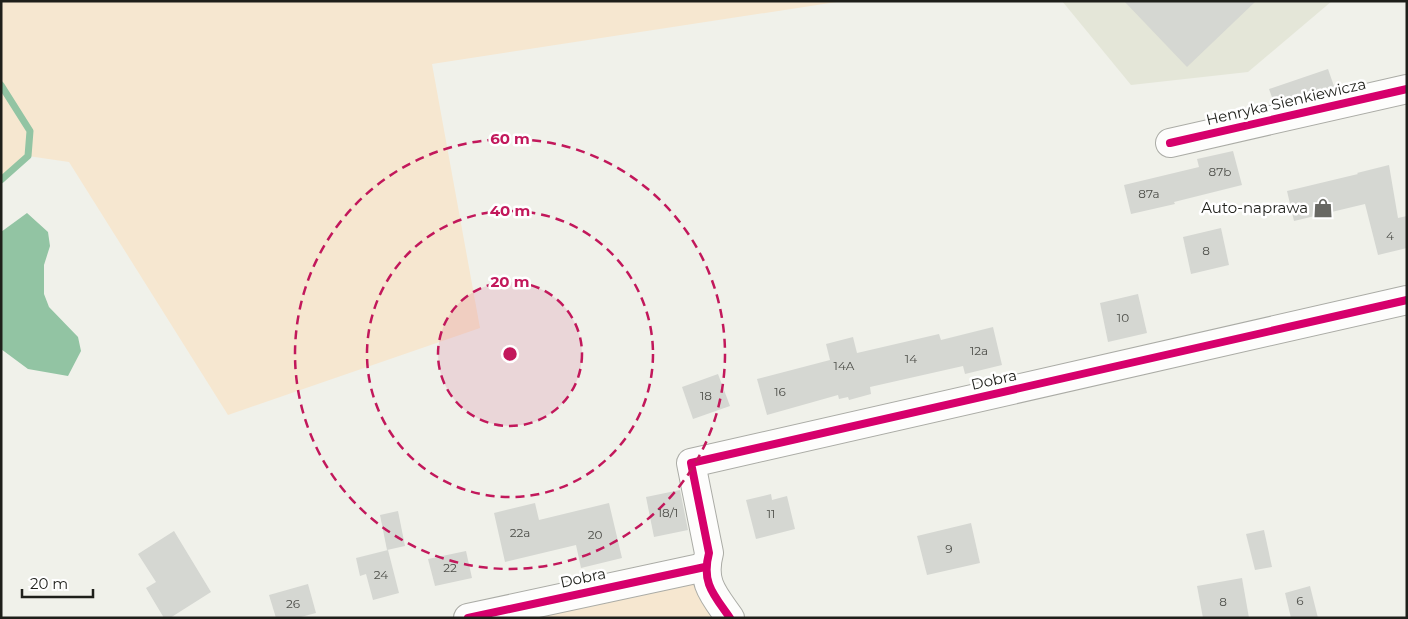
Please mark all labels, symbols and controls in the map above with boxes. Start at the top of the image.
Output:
street label: Henryka Sienkiewicza [1204,74,1368,129]
text: 60 m [490,129,530,148]
house number: 87b [1209,164,1231,179]
house number: 87a [1138,186,1160,201]
shop icon: Auto-naprawa [1312,197,1334,219]
place label: Auto-naprawa [1201,198,1308,217]
text: 40 m [490,201,530,220]
house number: 4 [1386,228,1394,243]
house number: 8 [1202,243,1210,258]
text: 20 m [490,272,530,291]
house number: 10 [1117,310,1129,325]
house number: 12a [970,343,988,358]
centre of rings [501,345,519,363]
house number: 14 [905,351,917,366]
house number: 14A [834,358,855,373]
street label: Dobra [969,365,1019,394]
house number: 16 [774,384,786,399]
house number: 18 [700,388,712,403]
house number: 18/1 [658,505,678,520]
house number: 11 [767,506,775,521]
house number: 22a [510,525,530,540]
house number: 20 [588,527,602,542]
house number: 9 [945,541,953,556]
house number: 22 [443,560,457,575]
street label: Dobra [558,563,607,592]
scale bar [22,566,94,598]
house number: 24 [374,567,388,582]
text: 20 m [30,574,68,593]
house number: 6 [1296,593,1304,608]
house number: 8 [1219,594,1227,609]
house number: 26 [286,596,300,611]

